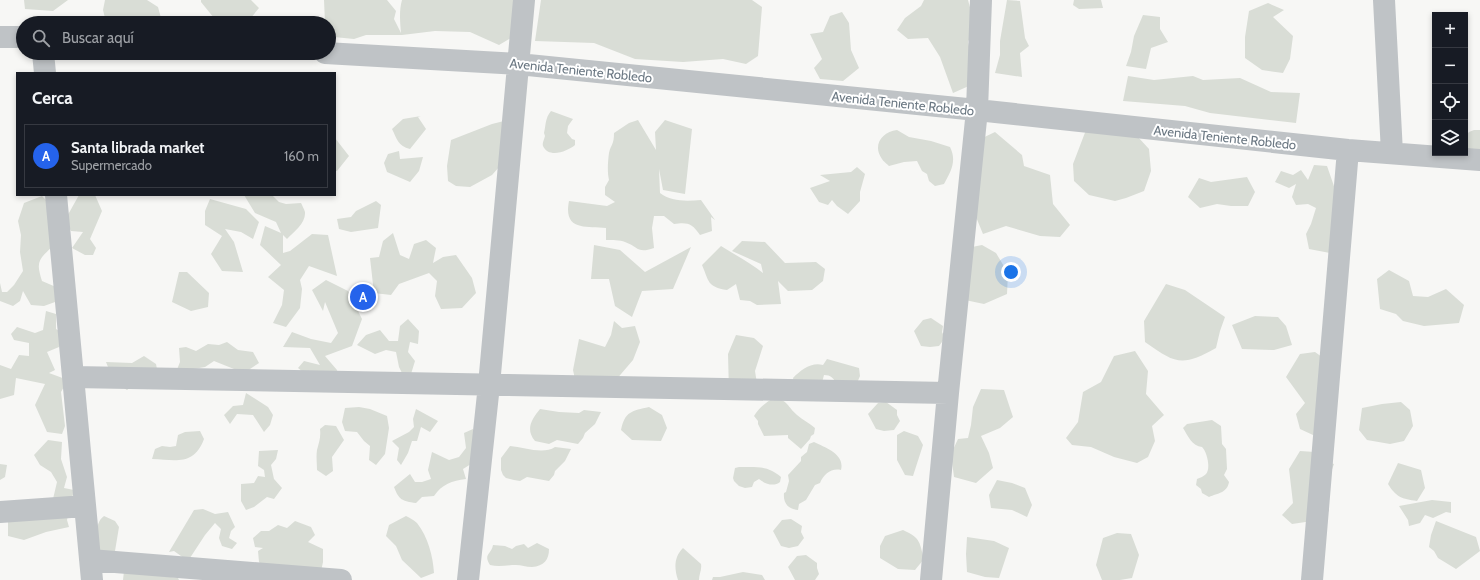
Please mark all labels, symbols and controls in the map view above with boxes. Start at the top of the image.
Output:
map controls [1432,12,1468,156]
button: + [1432,12,1468,48]
search box [16,16,336,60]
icon: search [30,27,52,49]
text: Buscar aquí [62,29,134,47]
button: − [1432,48,1468,84]
street label: Avenida Teniente Robledo [509,55,653,85]
button: locate [1432,84,1468,120]
text: Cerca [32,88,73,108]
street label: Avenida Teniente Robledo [831,88,975,118]
button: layers [1432,120,1468,156]
street label: Avenida Teniente Robledo [1153,122,1297,152]
text: Santa librada market [71,139,205,157]
text: A [42,148,50,164]
text: 160 m [284,148,319,164]
text: Supermercado [71,157,152,173]
your location [1001,262,1021,282]
pin: A [350,282,376,312]

